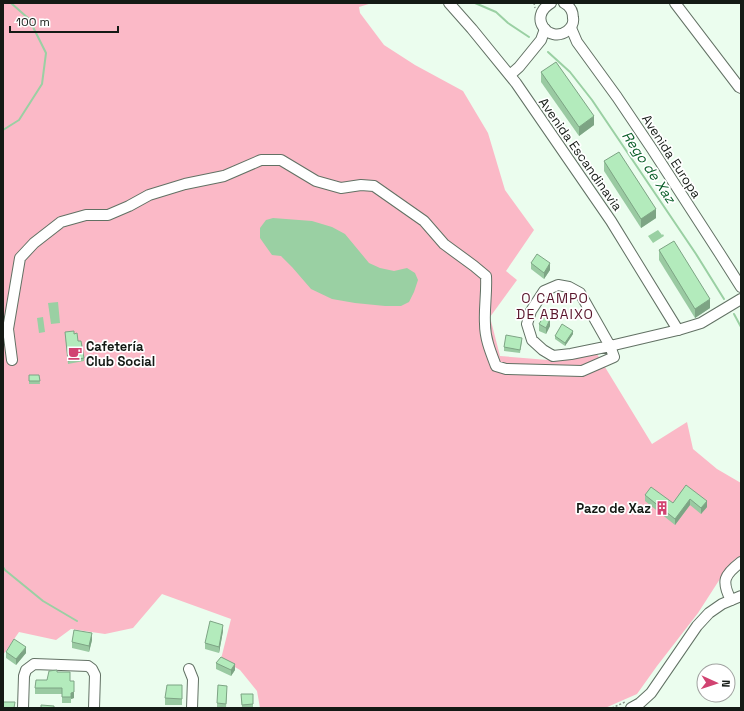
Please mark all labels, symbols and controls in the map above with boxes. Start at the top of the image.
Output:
scale bar [10,8,118,34]
text: 100 m [16,14,50,30]
street label: Avenida Escandinavia [535,94,626,215]
street label: Avenida Europa [638,111,705,202]
water label: Rego de Xaz [618,127,681,208]
district label: O CAMPO DE ABAIXO [516,289,594,323]
place label: Cafetería Club Social [86,338,155,370]
cafe icon: Cafetería Club Social [67,345,83,361]
place label: Pazo de Xaz [576,500,651,517]
building icon: Pazo de Xaz [654,500,670,516]
north arrow [696,663,736,703]
text: N [719,679,733,688]

